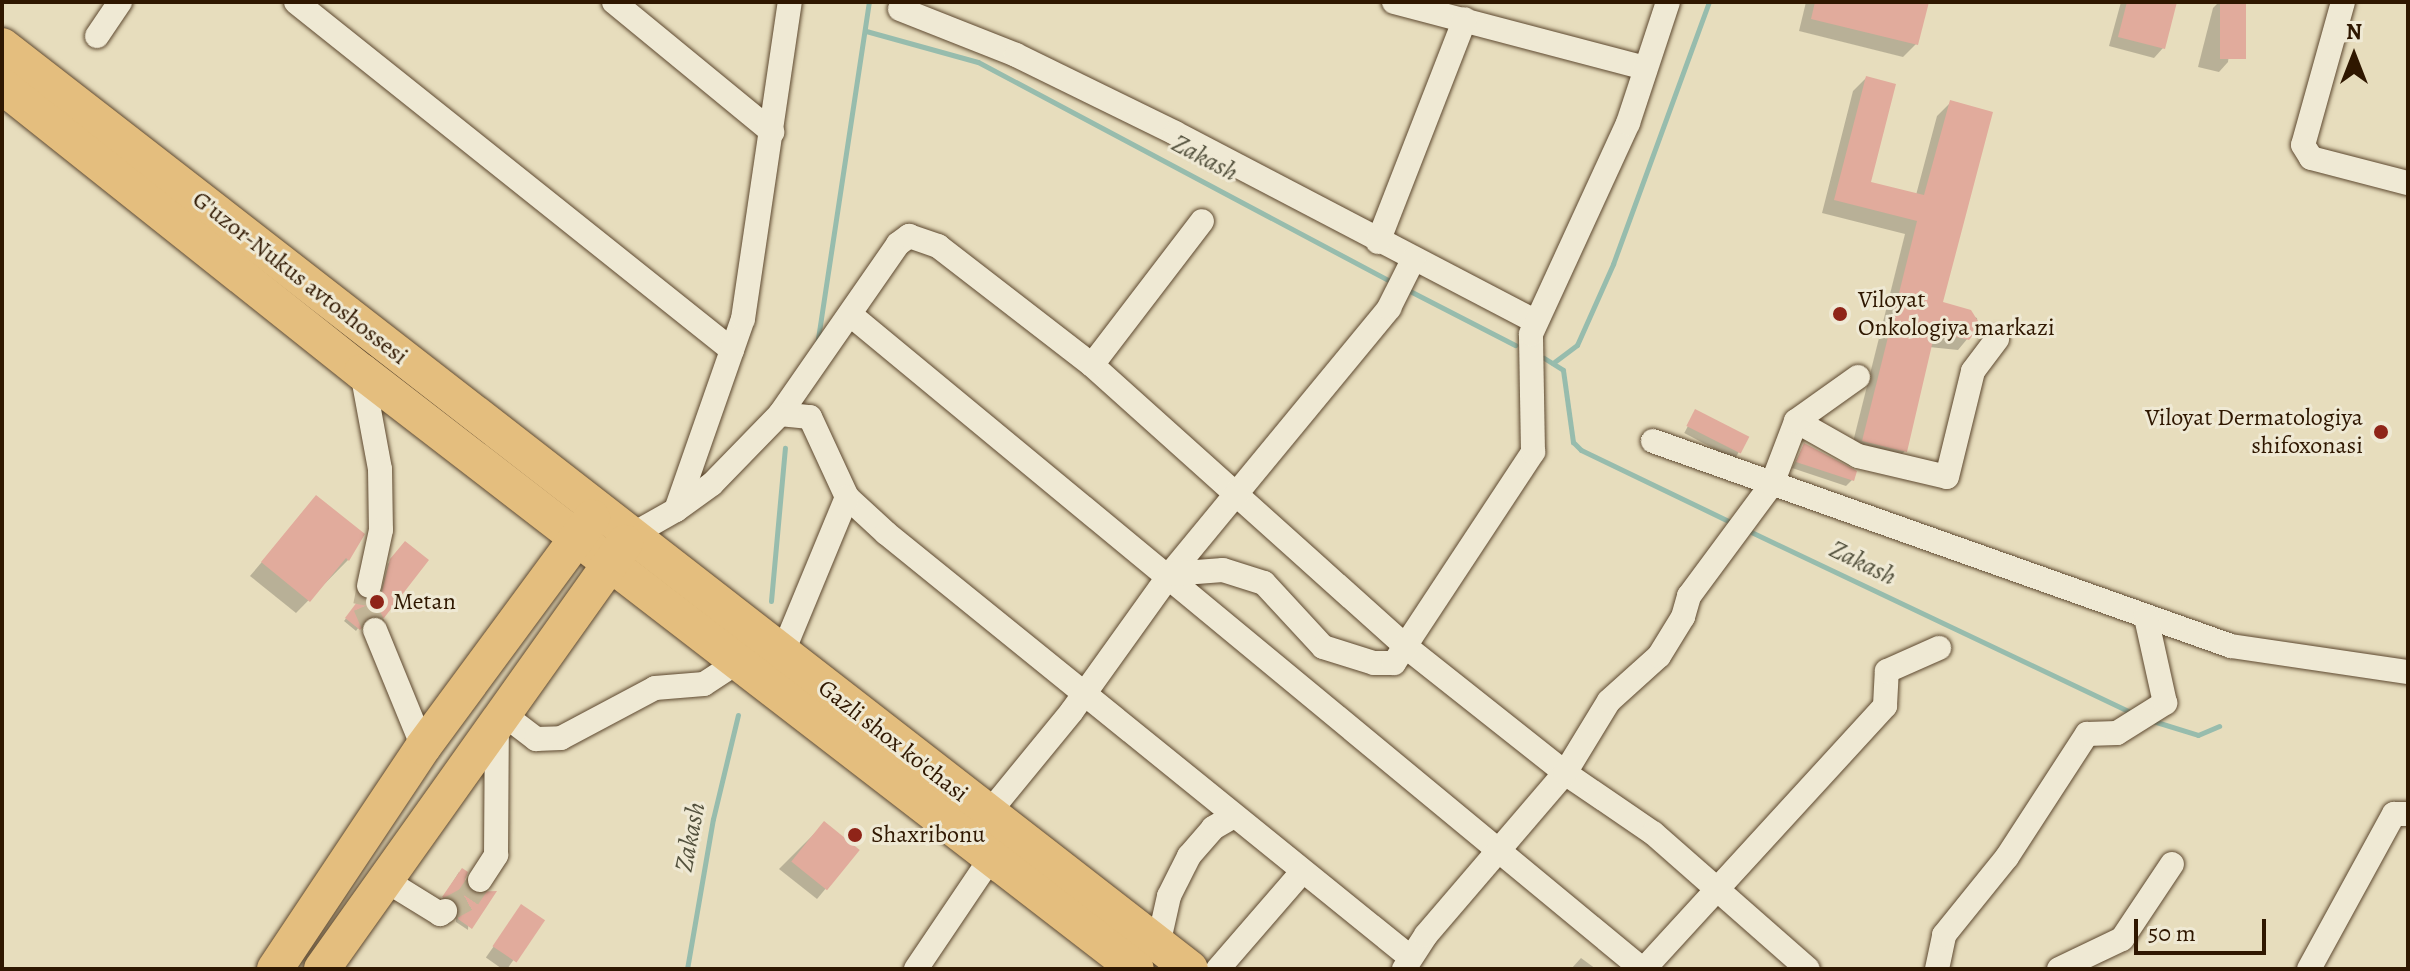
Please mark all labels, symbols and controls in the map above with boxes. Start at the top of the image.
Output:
north arrow [2314,16,2394,96]
text: N [2346,17,2362,47]
water label: Zakash [1167,128,1243,188]
street label: G'uzor-Nukus avtoshossesi [187,185,413,371]
place label: Viloyat Onkologiya markazi [1858,286,2055,342]
marker: Viloyat Onkologiya markazi [1829,303,1851,325]
place label: Viloyat Dermatologiya shifoxonasi [2145,404,2363,460]
marker: Viloyat Dermatologiya shifoxonasi [2370,421,2392,443]
water label: Zakash [1825,534,1901,592]
place label: Metan [393,588,456,616]
marker: Metan [368,593,386,611]
street label: Gazli shox ko'chasi [812,674,974,808]
water label: Zakash [668,800,712,874]
place label: Shaxribonu [871,821,985,849]
marker: Shaxribonu [846,826,864,844]
scale bar [2138,903,2270,953]
text: 50 m [2148,917,2196,949]

